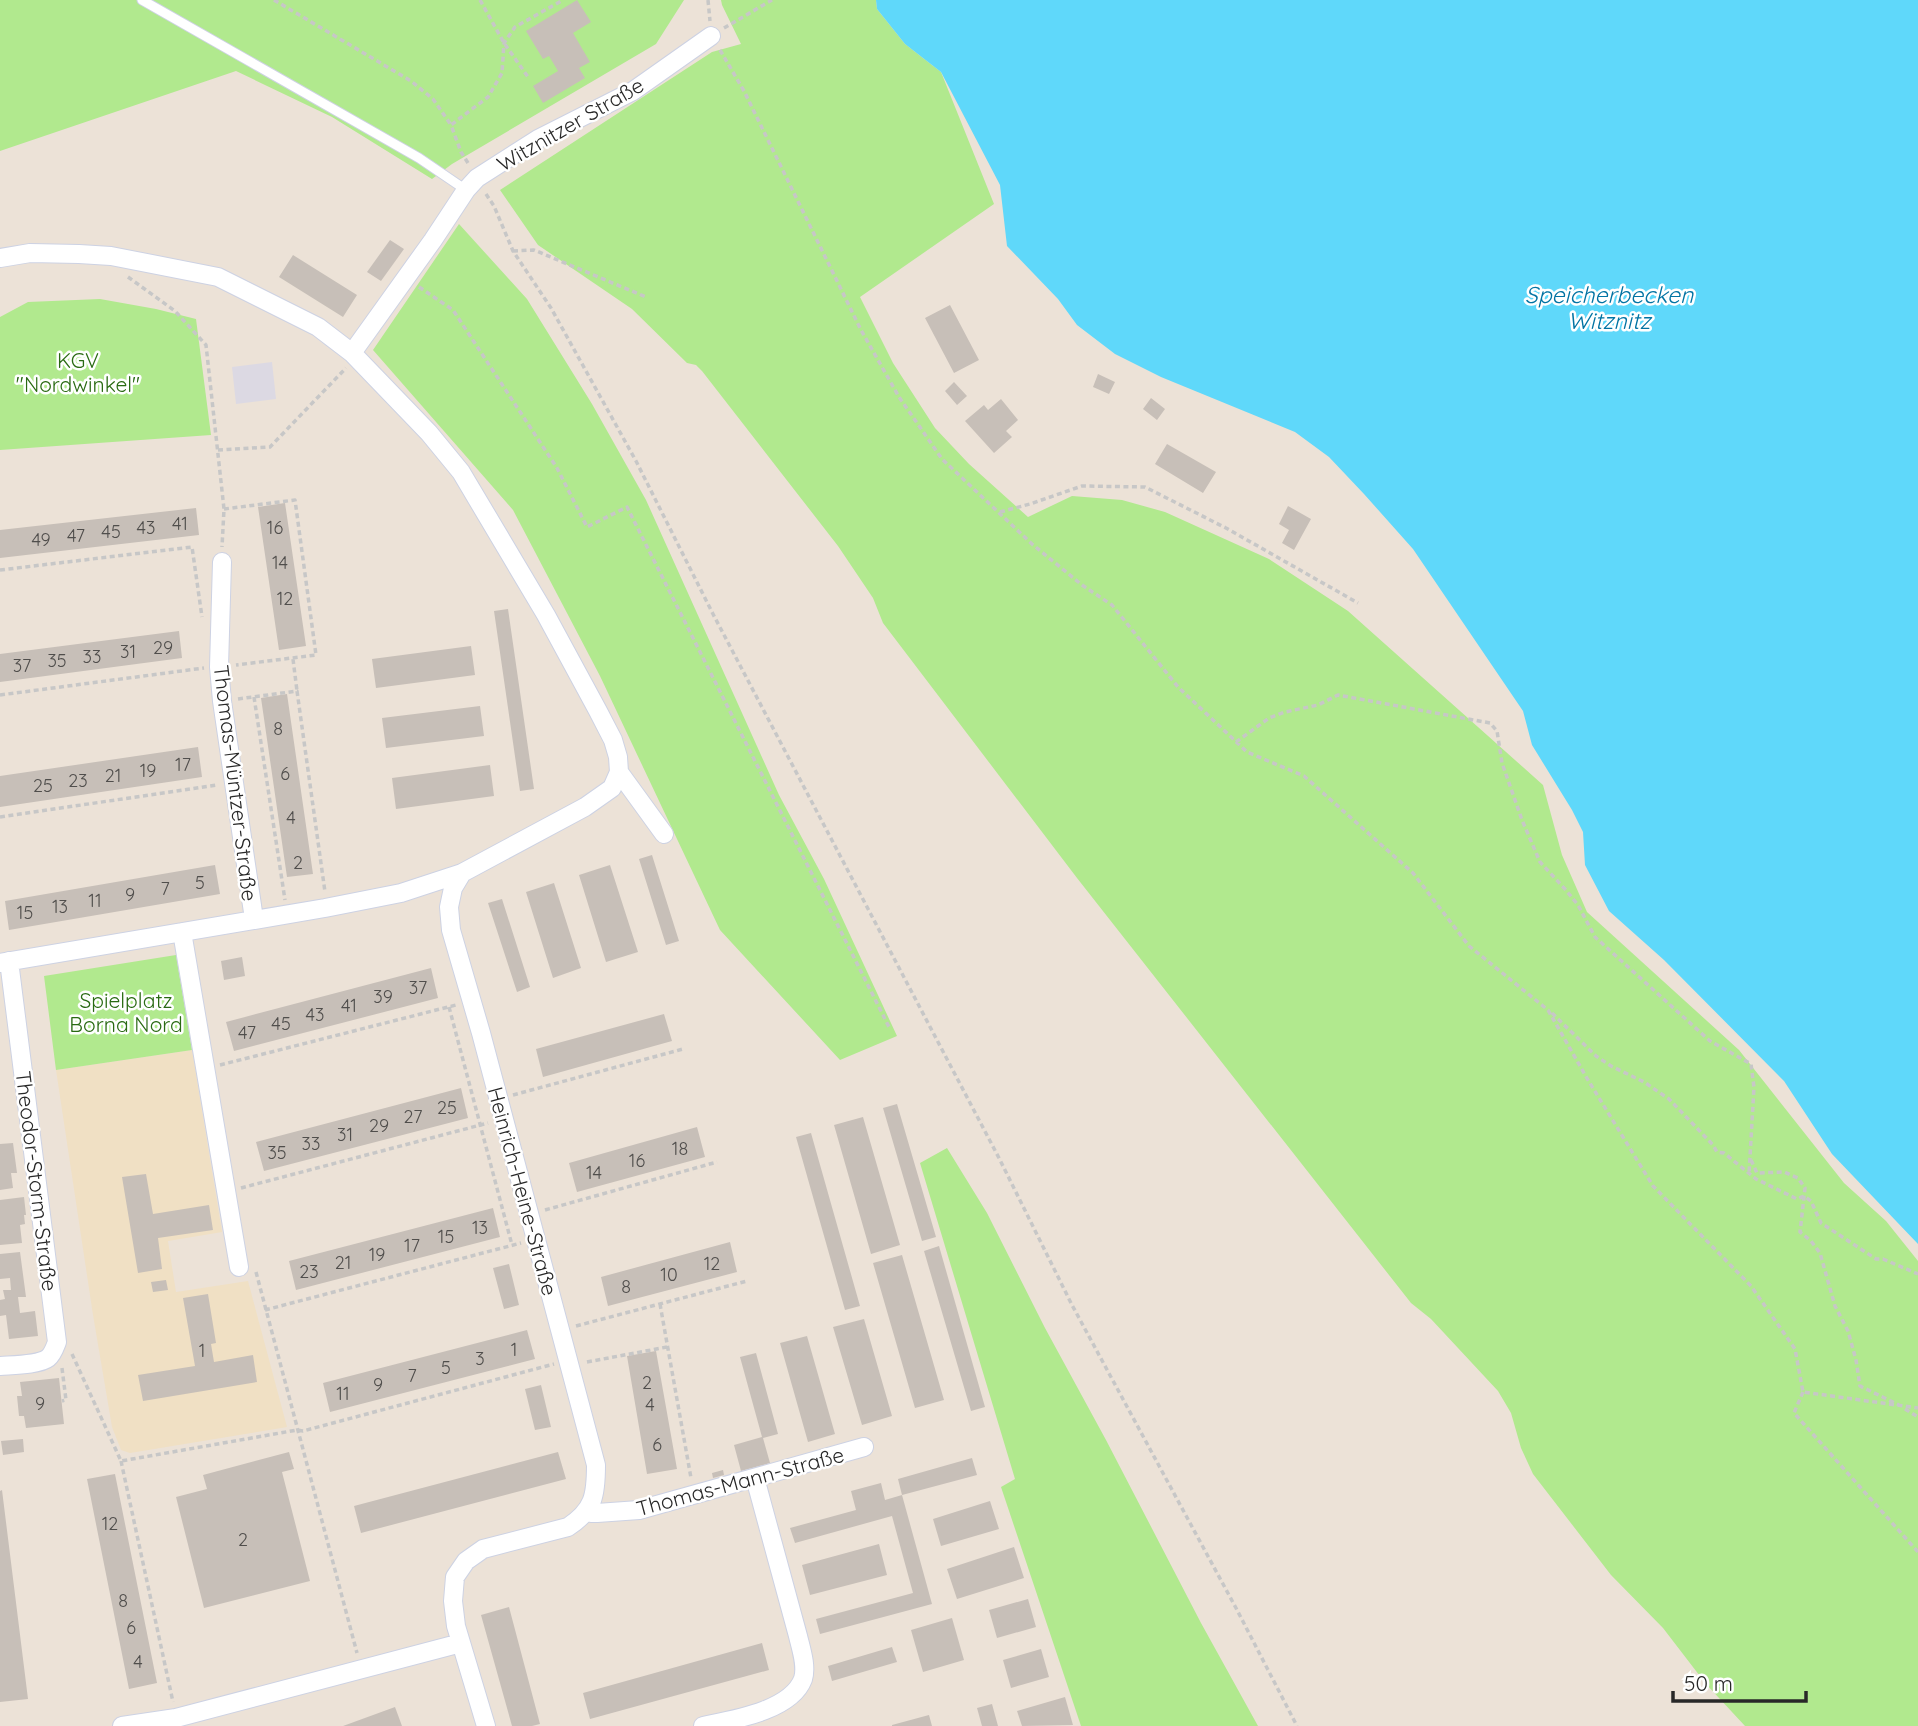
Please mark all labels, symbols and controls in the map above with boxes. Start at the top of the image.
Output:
street label: Witznitzer Straße [492,71,648,177]
water label: Speicherbecken Witznitz [1525,280,1694,335]
park label: KGV "Nordwinkel" [16,347,140,397]
house number: 41 [172,512,188,535]
house number: 43 [137,516,155,539]
house number: 16 [267,516,283,539]
house number: 45 [101,520,121,543]
house number: 47 [67,524,85,547]
house number: 49 [31,528,51,551]
house number: 14 [272,551,288,574]
house number: 12 [277,587,293,610]
house number: 29 [153,636,173,659]
house number: 31 [120,640,136,663]
house number: 33 [83,645,101,668]
house number: 35 [47,649,67,672]
house number: 37 [13,654,31,677]
street label: Thomas-Müntzer-Straße [209,663,263,903]
house number: 8 [273,717,283,740]
house number: 17 [175,753,191,776]
house number: 19 [140,759,156,782]
house number: 6 [280,762,290,785]
house number: 21 [105,764,121,787]
house number: 23 [68,769,88,792]
house number: 25 [33,774,53,797]
house number: 4 [286,806,296,829]
house number: 2 [293,851,303,874]
house number: 5 [195,871,205,894]
house number: 7 [160,877,170,900]
house number: 9 [125,883,135,906]
house number: 11 [88,889,102,912]
house number: 13 [52,895,68,918]
house number: 15 [17,901,33,924]
house number: 37 [409,976,427,999]
house number: 39 [373,985,393,1008]
park label: Spielplatz Borna Nord [69,987,183,1037]
house number: 41 [341,994,357,1017]
house number: 43 [306,1003,324,1026]
house number: 45 [271,1012,291,1035]
house number: 47 [238,1021,256,1044]
street label: Theodor-Storm-Straße [11,1069,63,1293]
street label: Heinrich-Heine-Straße [483,1084,563,1298]
house number: 25 [437,1096,457,1119]
house number: 27 [404,1105,422,1128]
house number: 29 [369,1114,389,1137]
house number: 31 [337,1123,353,1146]
house number: 33 [302,1132,320,1155]
house number: 18 [672,1137,688,1160]
house number: 35 [267,1141,287,1164]
house number: 16 [629,1149,645,1172]
house number: 14 [586,1161,602,1184]
house number: 13 [472,1216,488,1239]
house number: 15 [438,1225,454,1248]
house number: 17 [404,1234,420,1257]
house number: 19 [369,1243,385,1266]
house number: 21 [335,1251,351,1274]
house number: 12 [704,1252,720,1275]
house number: 23 [299,1260,319,1283]
house number: 10 [660,1263,678,1286]
house number: 8 [621,1275,631,1298]
house number: 1 [511,1338,517,1361]
house number: 1 [199,1339,205,1362]
house number: 3 [475,1347,485,1370]
house number: 5 [441,1356,451,1379]
house number: 7 [407,1364,417,1387]
house number: 2 [642,1371,652,1394]
house number: 9 [373,1373,383,1396]
house number: 11 [336,1382,350,1405]
house number: 9 [35,1392,45,1415]
house number: 4 [645,1393,655,1416]
house number: 6 [652,1433,662,1456]
street label: Thomas-Mann-Straße [633,1441,847,1521]
house number: 12 [102,1512,118,1535]
house number: 2 [238,1528,248,1551]
house number: 8 [118,1589,128,1612]
house number: 6 [126,1616,136,1639]
house number: 4 [133,1650,143,1673]
scale bar [1673,1660,1806,1704]
text: 50 m [1684,1670,1733,1696]

